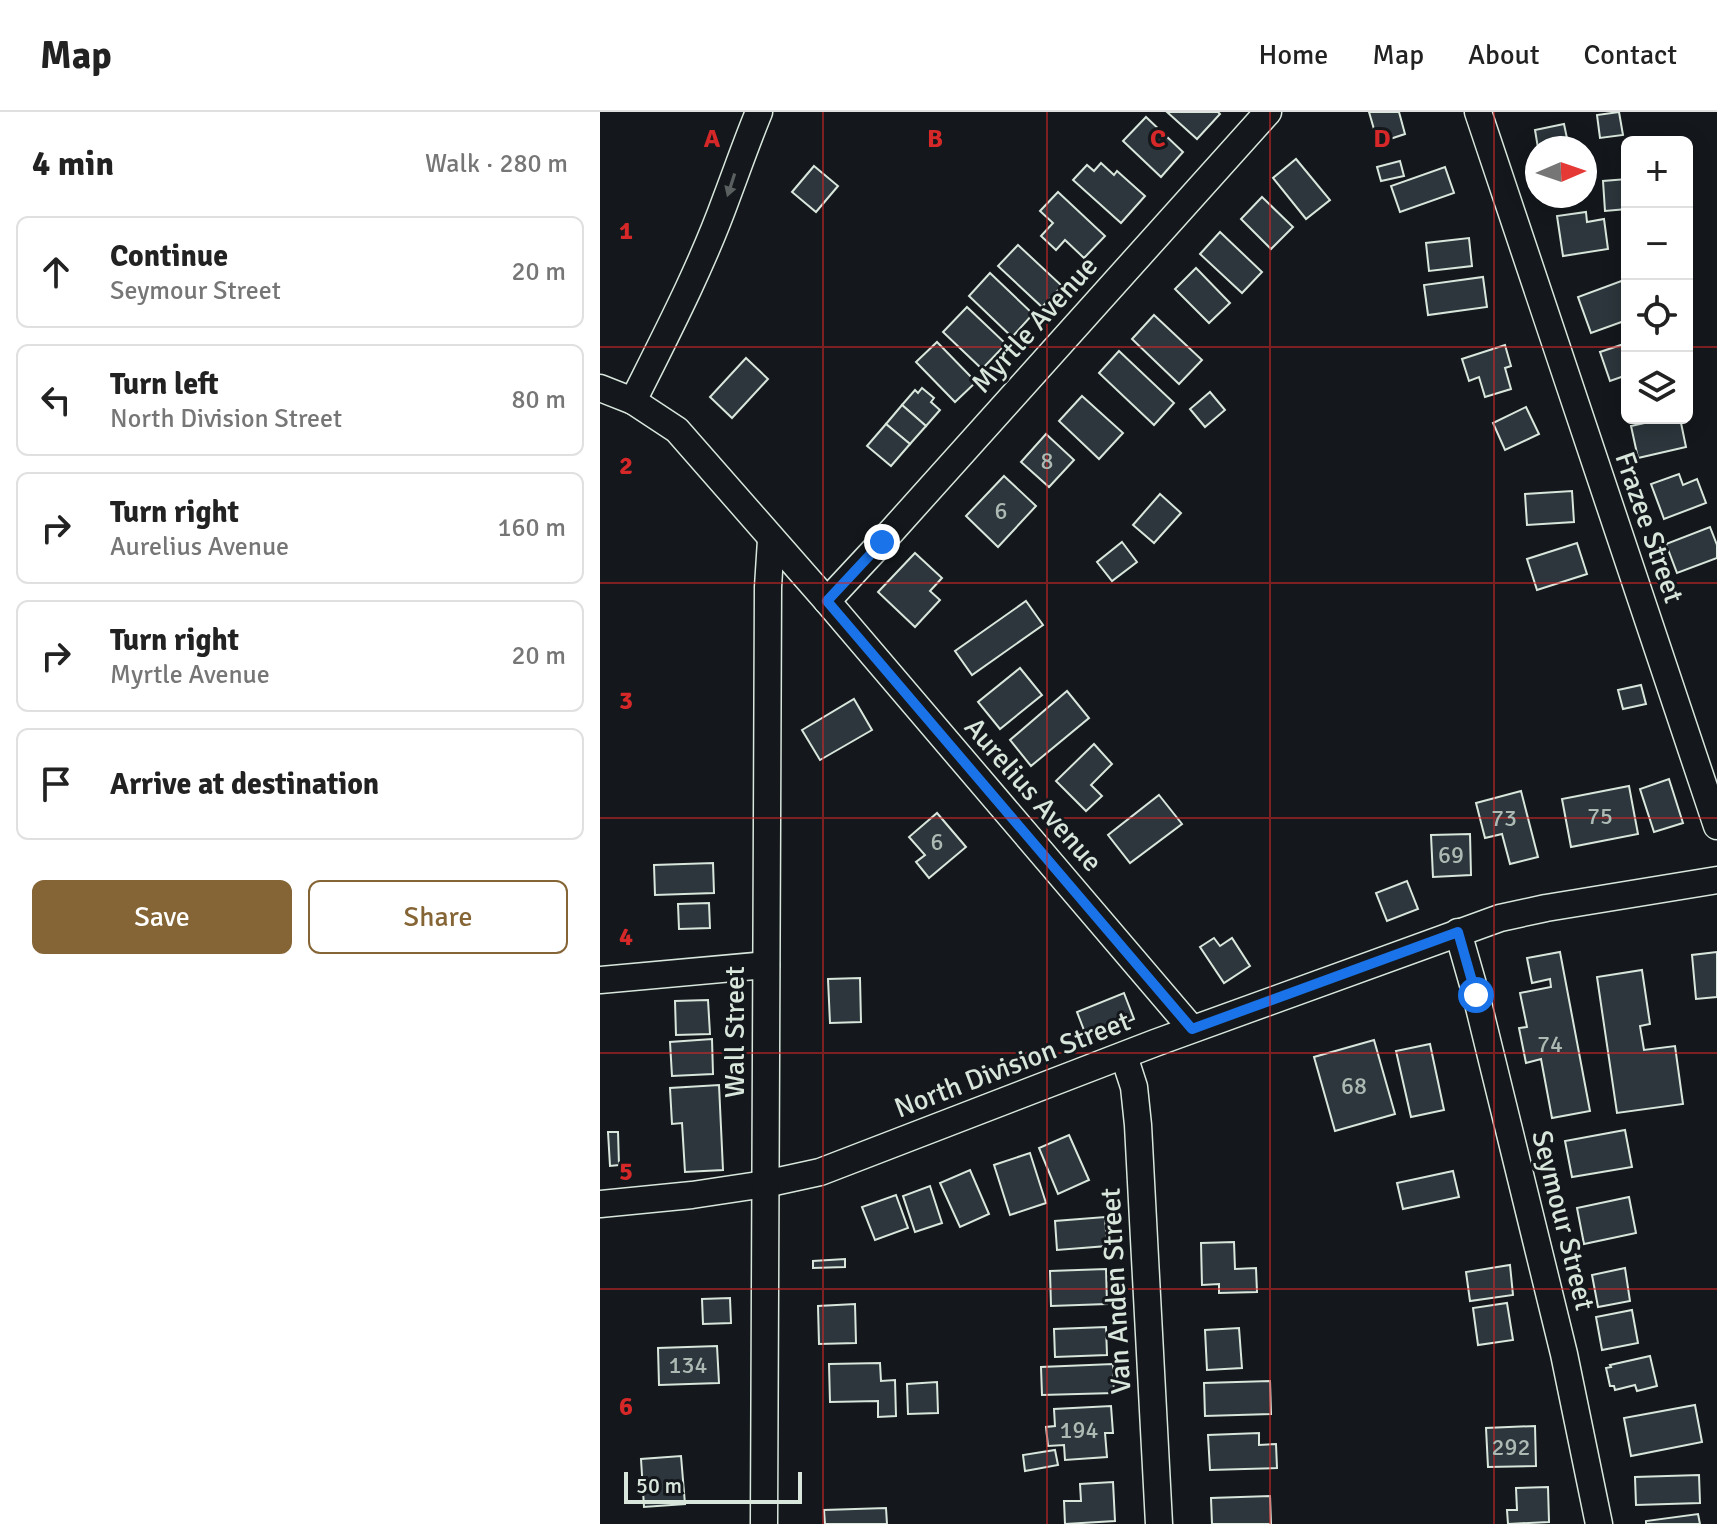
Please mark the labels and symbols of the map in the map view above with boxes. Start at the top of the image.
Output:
text: A [704,123,721,155]
text: B [927,123,943,155]
text: C [1150,123,1166,155]
text: D [1373,123,1391,155]
north arrow [1525,136,1597,208]
one-way arrow [724,173,737,197]
text: 1 [619,215,633,247]
street label: Myrtle Avenue [965,249,1105,400]
house number: 8 [1041,446,1053,476]
street label: Frazee Street [1607,447,1691,608]
text: 2 [619,450,633,482]
house number: 6 [995,496,1007,526]
route end [864,524,900,560]
text: 3 [619,685,633,717]
street label: Aurelius Avenue [957,711,1109,879]
house number: 75 [1587,801,1613,831]
house number: 73 [1491,803,1517,833]
house number: 6 [931,827,943,857]
house number: 69 [1438,840,1464,870]
text: 4 [619,921,633,953]
street label: Wall Street [718,966,752,1098]
route start [1458,977,1494,1013]
street label: North Division Street [890,1004,1135,1126]
house number: 74 [1537,1029,1563,1059]
house number: 68 [1341,1071,1367,1101]
street label: Seymour Street [1524,1127,1602,1314]
text: 5 [619,1156,633,1188]
street label: Van Anden Street [1094,1187,1138,1395]
house number: 134 [669,1350,707,1380]
text: 6 [619,1391,633,1423]
house number: 194 [1060,1415,1098,1445]
house number: 292 [1492,1432,1530,1462]
scale bar [624,1468,802,1504]

